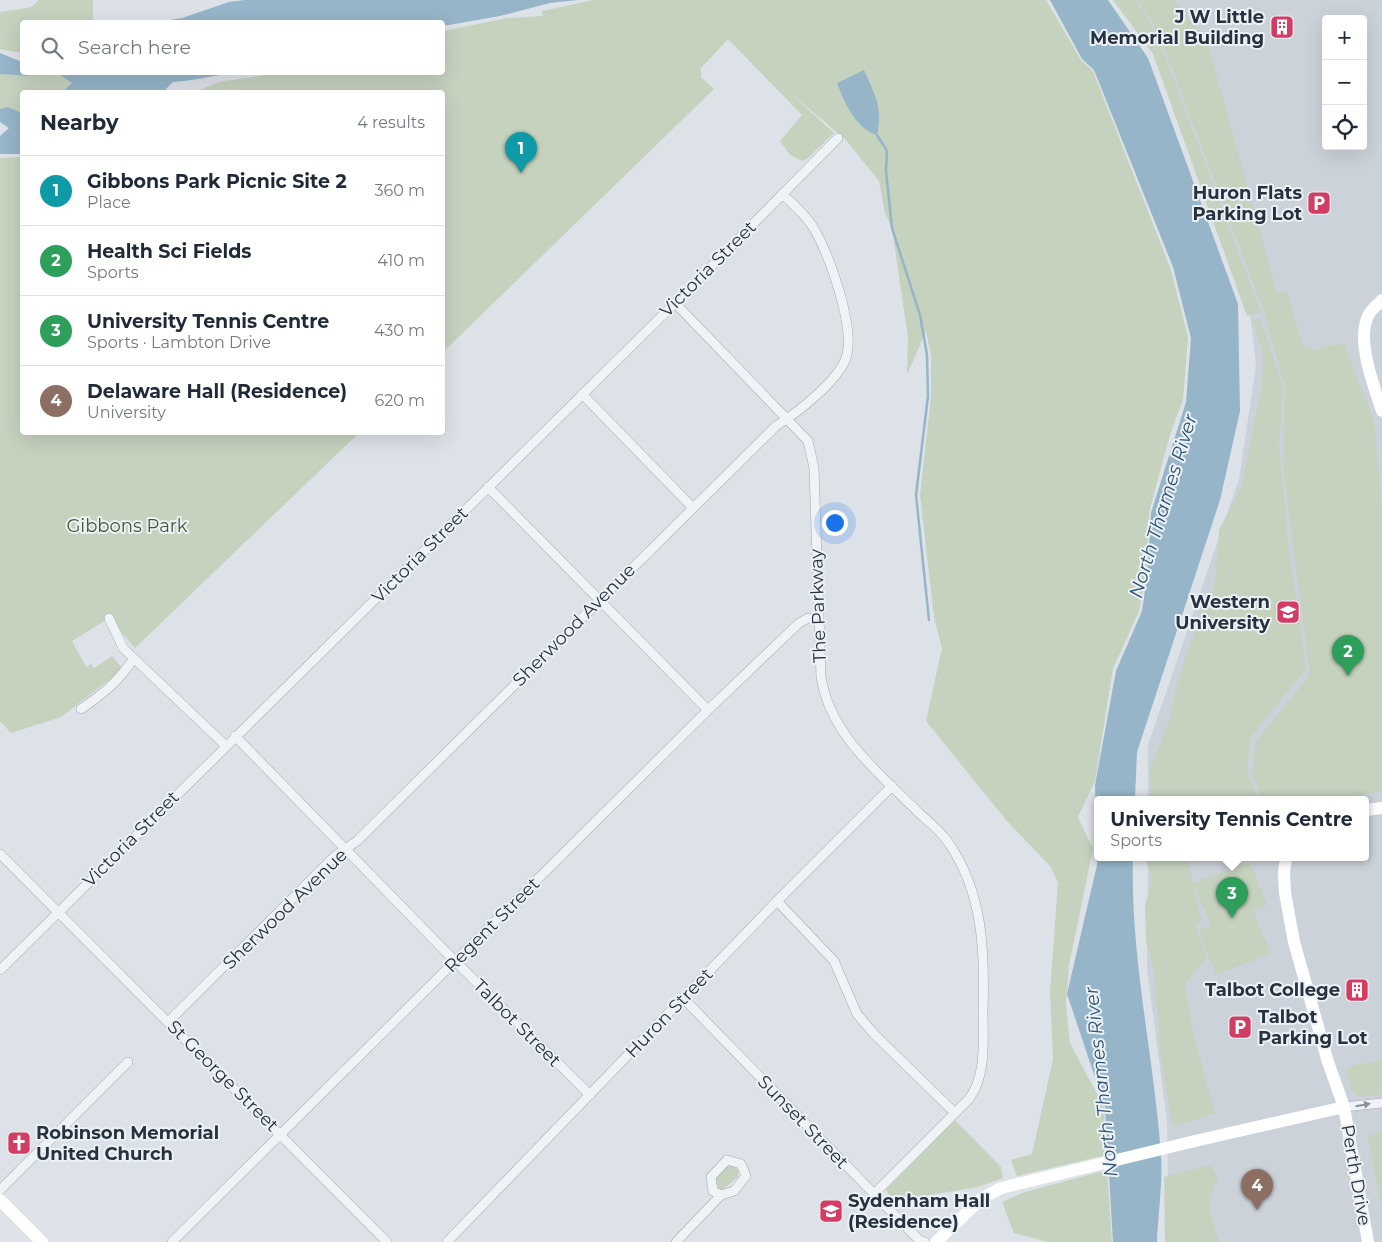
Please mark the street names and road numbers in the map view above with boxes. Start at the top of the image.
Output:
street label: Victoria Street [655,216,761,322]
street label: Victoria Street [367,502,473,608]
street label: The Parkway [805,548,831,663]
street label: Sherwood Avenue [508,559,640,691]
street label: Victoria Street [78,786,184,892]
street label: Sherwood Avenue [218,844,352,974]
street label: Regent Street [440,873,544,977]
street label: Huron Street [621,964,717,1062]
street label: Talbot Street [468,974,566,1072]
street label: St George Street [163,1016,283,1136]
street label: Sunset Street [753,1071,853,1173]
street label: Perth Drive [1336,1123,1376,1227]

